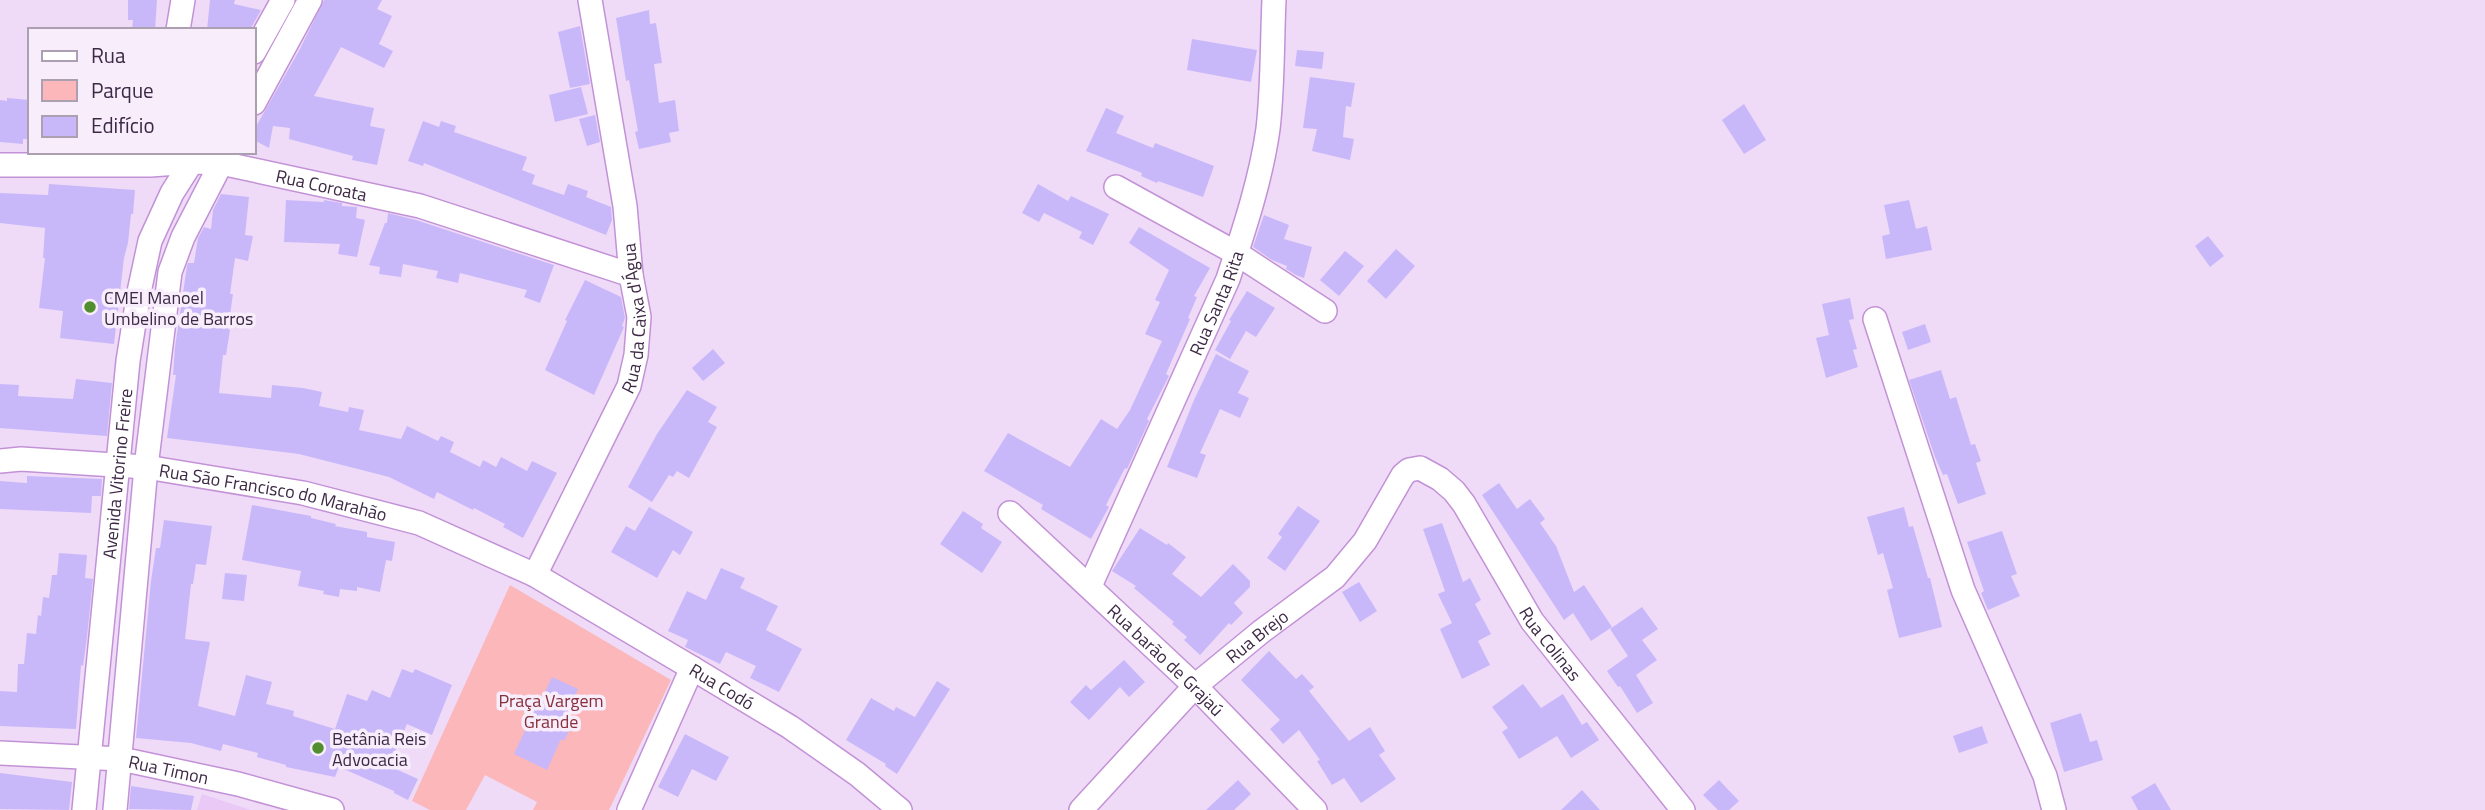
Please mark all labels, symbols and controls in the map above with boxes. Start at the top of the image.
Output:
legend [28,28,256,154]
text: Rua [91,39,126,71]
text: Parque [91,74,154,106]
text: Edifício [91,109,155,141]
street label: Rua Coroata [273,162,370,208]
street label: Rua da Caixa d'Água [614,242,653,398]
street label: Rua Santa Rita [1182,247,1250,360]
place label: CMEI Manoel Umbelino de Barros [104,284,253,332]
marker: CMEI Manoel Umbelino de Barros [82,299,98,315]
street label: Avenida Vitorino Freire [95,387,139,560]
street label: Rua São Francisco do Marahão [157,456,390,528]
street label: Rua barão de Grajaú [1101,597,1230,722]
street label: Rua Colinas [1513,601,1588,686]
street label: Rua Brejo [1220,603,1294,669]
street label: Rua Codó [684,656,760,716]
park label: Praça Vargem Grande [498,687,604,735]
place label: Betânia Reis Advocacia [332,725,426,773]
marker: Betânia Reis Advocacia [310,740,326,756]
street label: Rua Timon [126,748,211,791]

